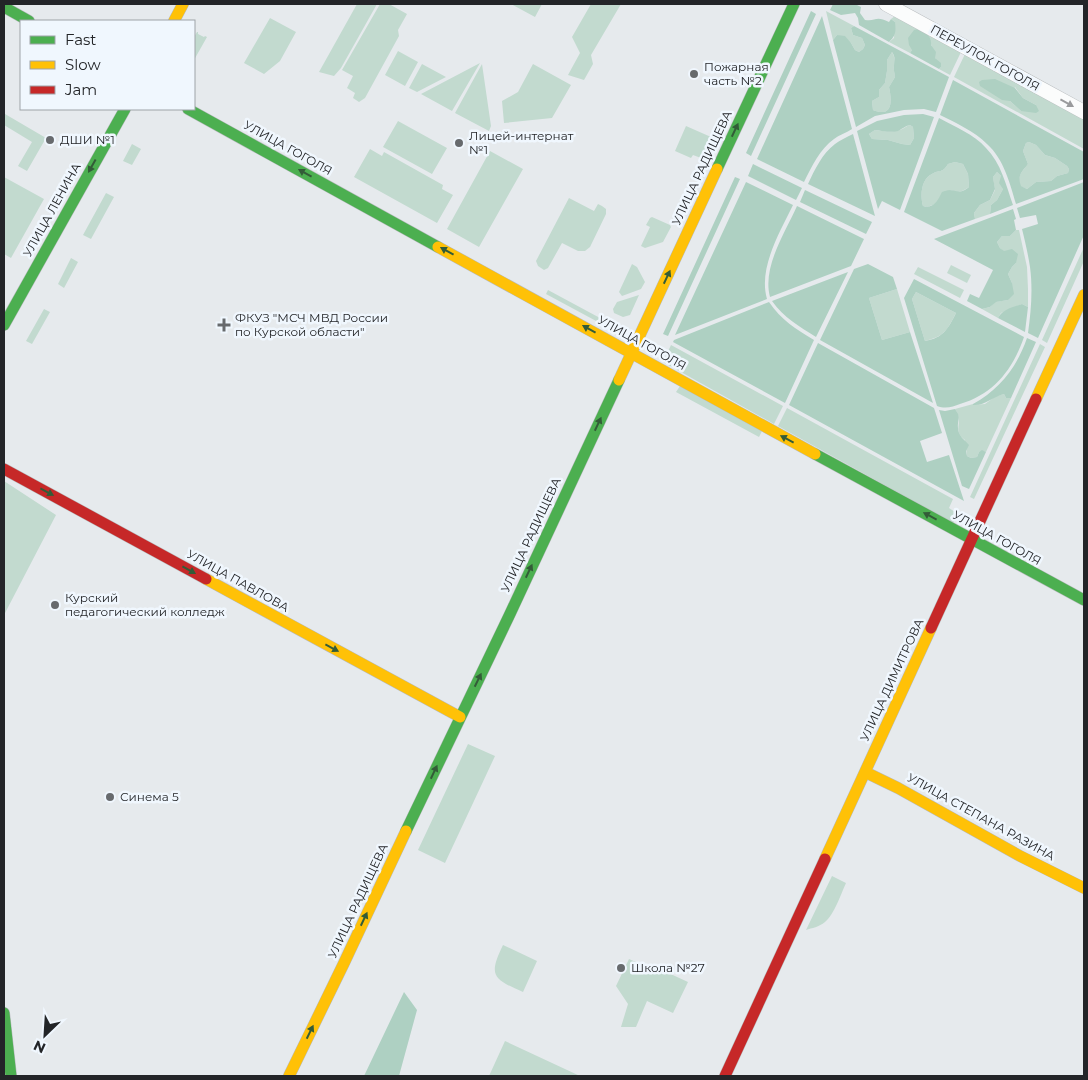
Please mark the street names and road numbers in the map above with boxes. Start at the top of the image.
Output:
street label: ПЕРЕУЛОК ГОГОЛЯ [928,21,1043,94]
street label: УЛИЦА РАДИЩЕВА [668,108,735,227]
street label: УЛИЦА ГОГОЛЯ [241,117,335,178]
street label: УЛИЦА ЛЕНИНА [20,160,84,259]
street label: УЛИЦА ГОГОЛЯ [595,312,689,373]
street label: УЛИЦА РАДИЩЕВА [497,475,564,594]
street label: УЛИЦА ГОГОЛЯ [950,507,1044,568]
street label: УЛИЦА ПАВЛОВА [185,546,292,615]
street label: УЛИЦА ДИМИТРОВА [856,616,927,744]
street label: УЛИЦА СТЕПАНА РАЗИНА [905,770,1058,863]
street label: УЛИЦА РАДИЩЕВА [324,841,391,960]

